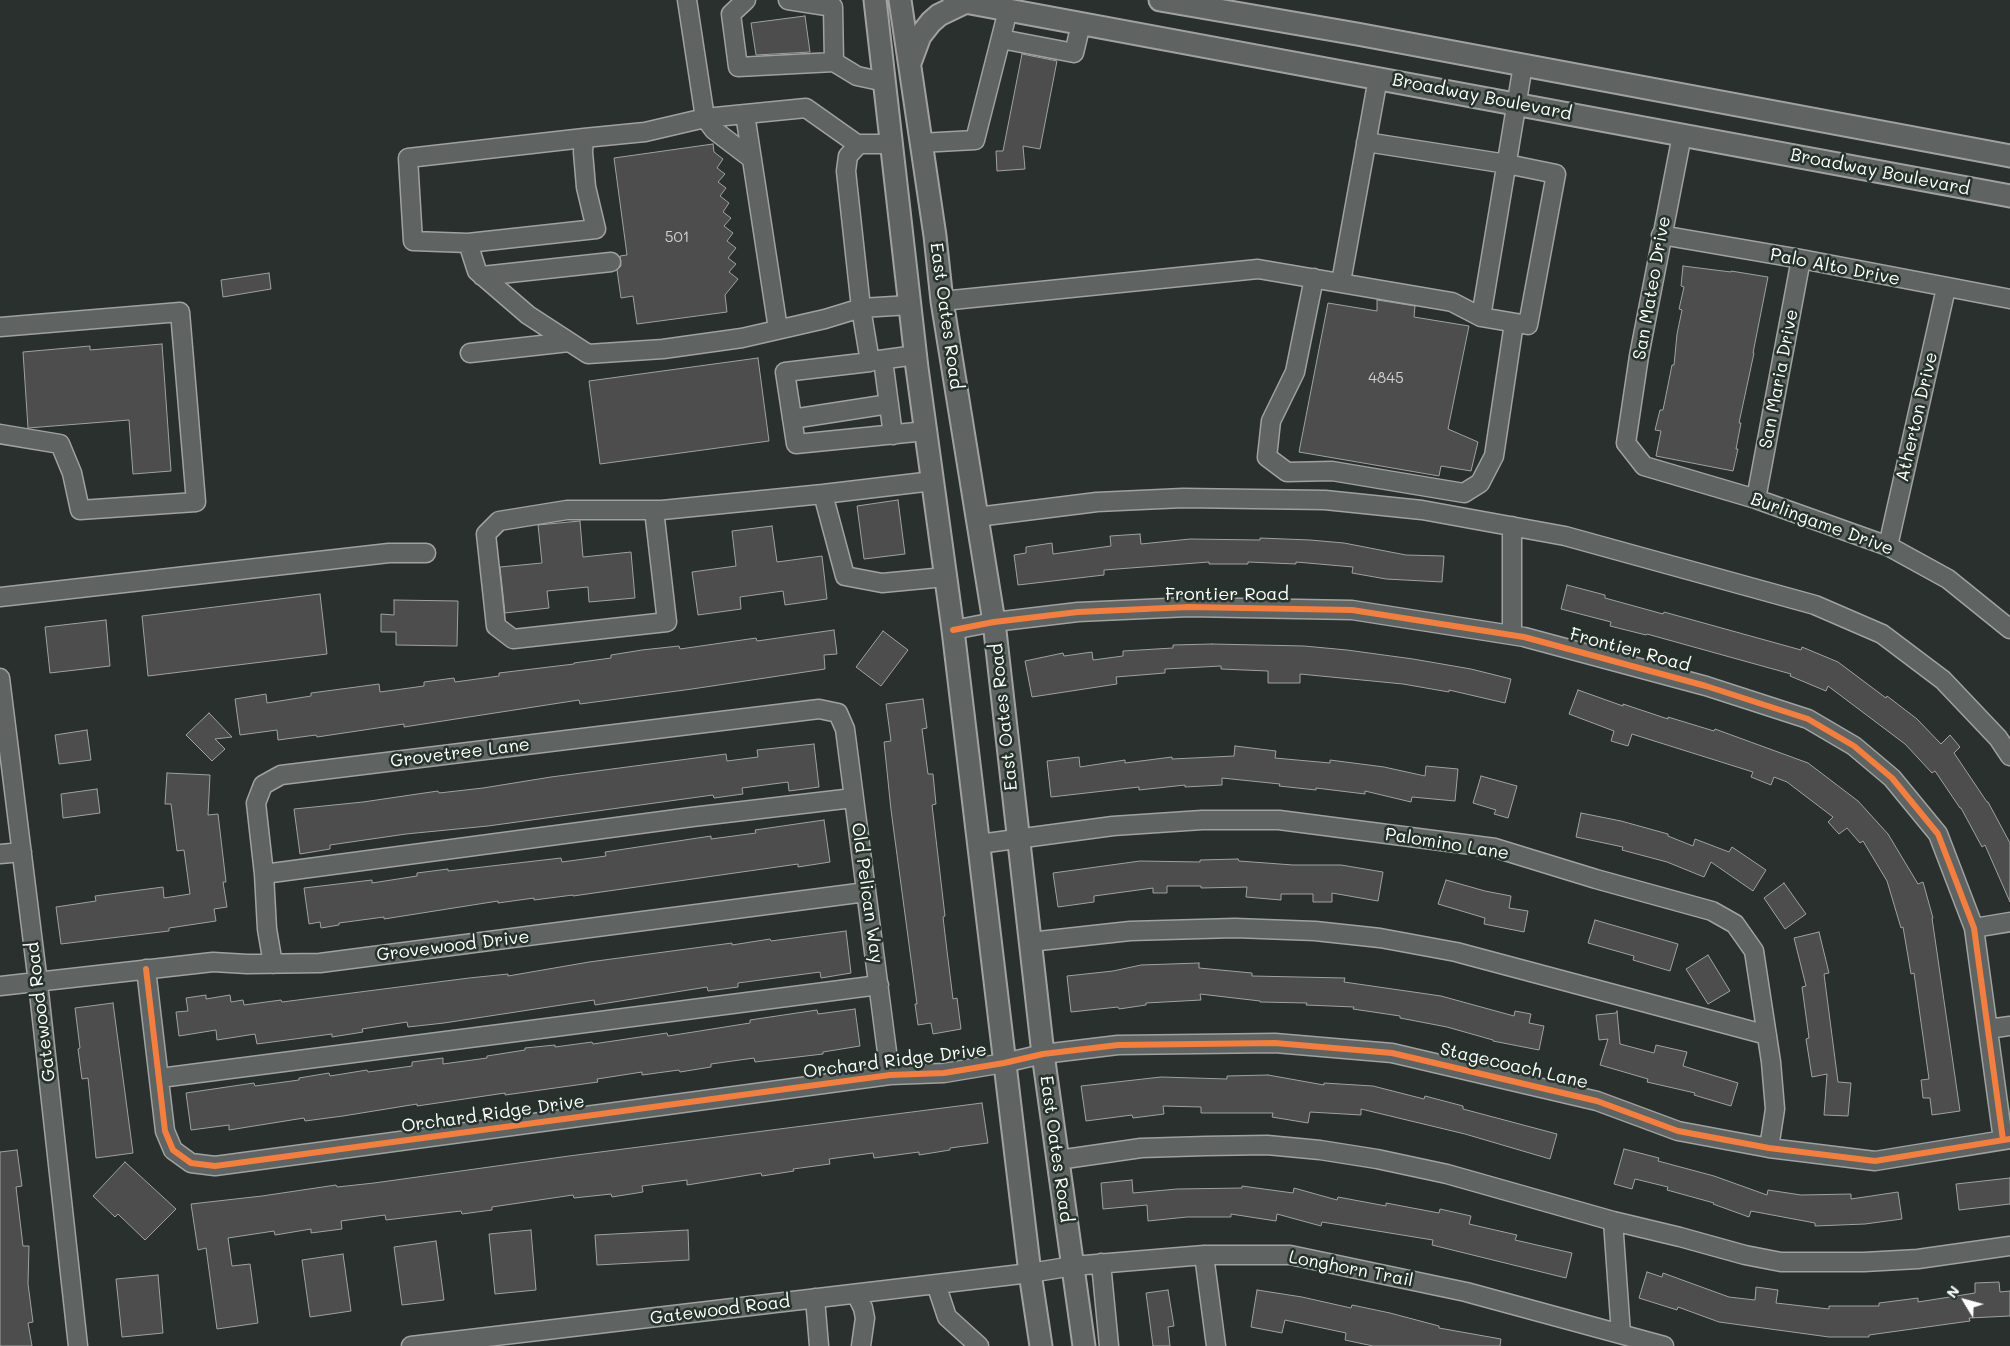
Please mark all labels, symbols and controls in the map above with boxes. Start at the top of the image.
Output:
street label: Broadway Boulevard [1390,69,1574,125]
street label: Broadway Boulevard [1788,144,1972,200]
street label: San Mateo Drive [1629,214,1675,362]
house number: 501 [665,228,689,246]
street label: East Oates Road [925,241,967,391]
street label: Palo Alto Drive [1768,244,1902,290]
street label: San Maria Drive [1755,307,1803,451]
street label: Atherton Drive [1892,350,1942,484]
house number: 4845 [1368,369,1404,387]
street label: Burlingame Drive [1748,488,1896,560]
street label: Frontier Road [1165,583,1289,605]
street label: Frontier Road [1567,624,1693,676]
street label: East Oates Road [986,642,1022,792]
street label: Grovetree Lane [389,734,531,772]
street label: Old Pelican Way [846,821,888,965]
street label: Palomino Lane [1383,824,1511,864]
street label: Grovewood Drive [375,926,531,966]
street label: Gatewood Road [22,941,60,1083]
street label: Stagecoach Lane [1438,1038,1590,1094]
street label: Orchard Ridge Drive [802,1039,988,1083]
street label: East Oates Road [1035,1074,1077,1224]
street label: Orchard Ridge Drive [400,1090,586,1138]
street label: Longhorn Trail [1287,1246,1415,1292]
north arrow [1940,1276,1990,1326]
text: N [1942,1282,1963,1302]
street label: Gatewood Road [649,1291,791,1329]

